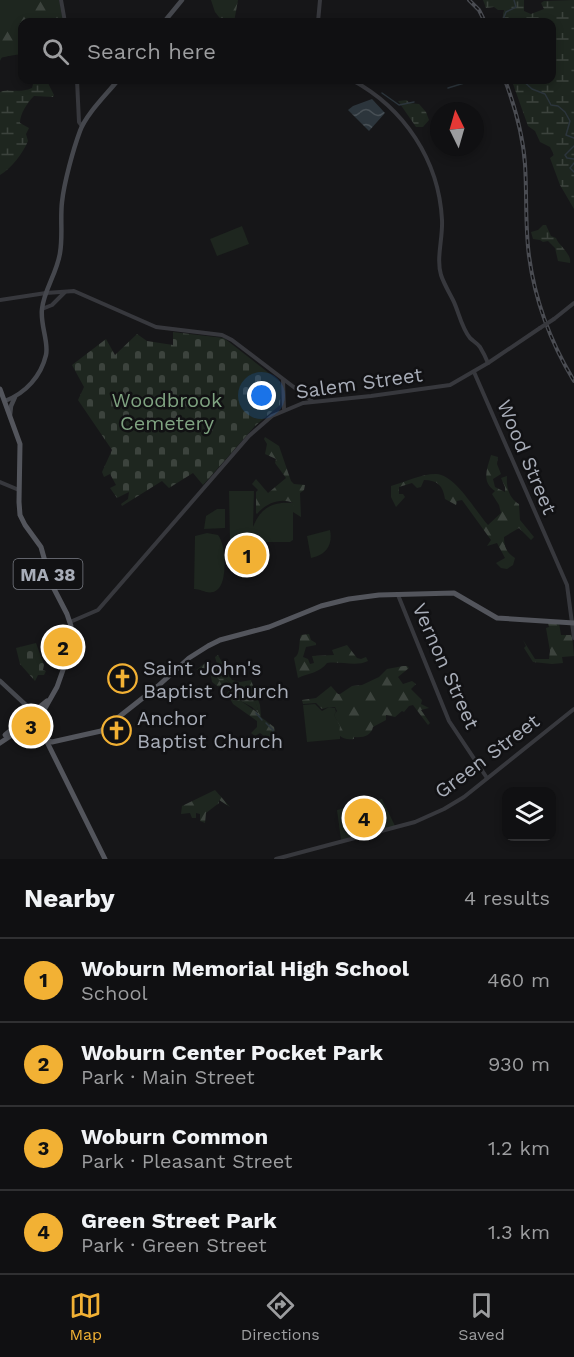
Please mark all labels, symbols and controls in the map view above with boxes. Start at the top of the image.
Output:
search box [18,18,556,84]
icon: search [39,35,72,68]
text: Search here [87,39,216,64]
north arrow [430,102,484,156]
street label: Salem Street [294,362,424,404]
your location [247,381,276,410]
park label: Woodbrook Cemetery [112,388,222,435]
street label: Wood Street [492,396,562,518]
pin: 1 [228,532,266,578]
road number: MA 38 [14,559,82,589]
street label: Vernon Street [407,599,485,733]
pin: 2 [44,624,82,670]
place label: Saint John's Baptist Church [143,656,289,703]
church icon: Saint John's Baptist Church [106,663,138,695]
pin: 3 [12,704,51,748]
place label: Anchor Baptist Church [137,706,283,753]
street label: Green Street [430,708,545,803]
church icon: Anchor Baptist Church [100,714,132,746]
map controls [502,787,556,841]
button: layers [502,787,556,841]
pin: 4 [344,796,384,840]
text: Nearby [24,883,115,913]
text: 4 results [464,886,550,910]
text: Woburn Memorial High School [81,956,409,981]
text: 1 [39,968,48,992]
text: 460 m [487,968,550,992]
text: School [81,981,148,1005]
text: Woburn Center Pocket Park [81,1040,383,1065]
text: 2 [38,1052,49,1076]
text: 930 m [488,1052,550,1076]
text: Park · Main Street [81,1065,255,1089]
text: Woburn Common [81,1124,268,1149]
text: 3 [38,1136,49,1160]
text: 1.2 km [488,1136,550,1160]
text: Park · Pleasant Street [81,1149,292,1173]
text: Green Street Park [81,1208,277,1233]
text: 4 [37,1220,50,1244]
text: 1.3 km [488,1220,550,1244]
text: Park · Green Street [81,1233,267,1257]
tab: Map [69,1289,102,1344]
tab: Directions [241,1289,320,1344]
tab: Saved [458,1289,505,1344]

